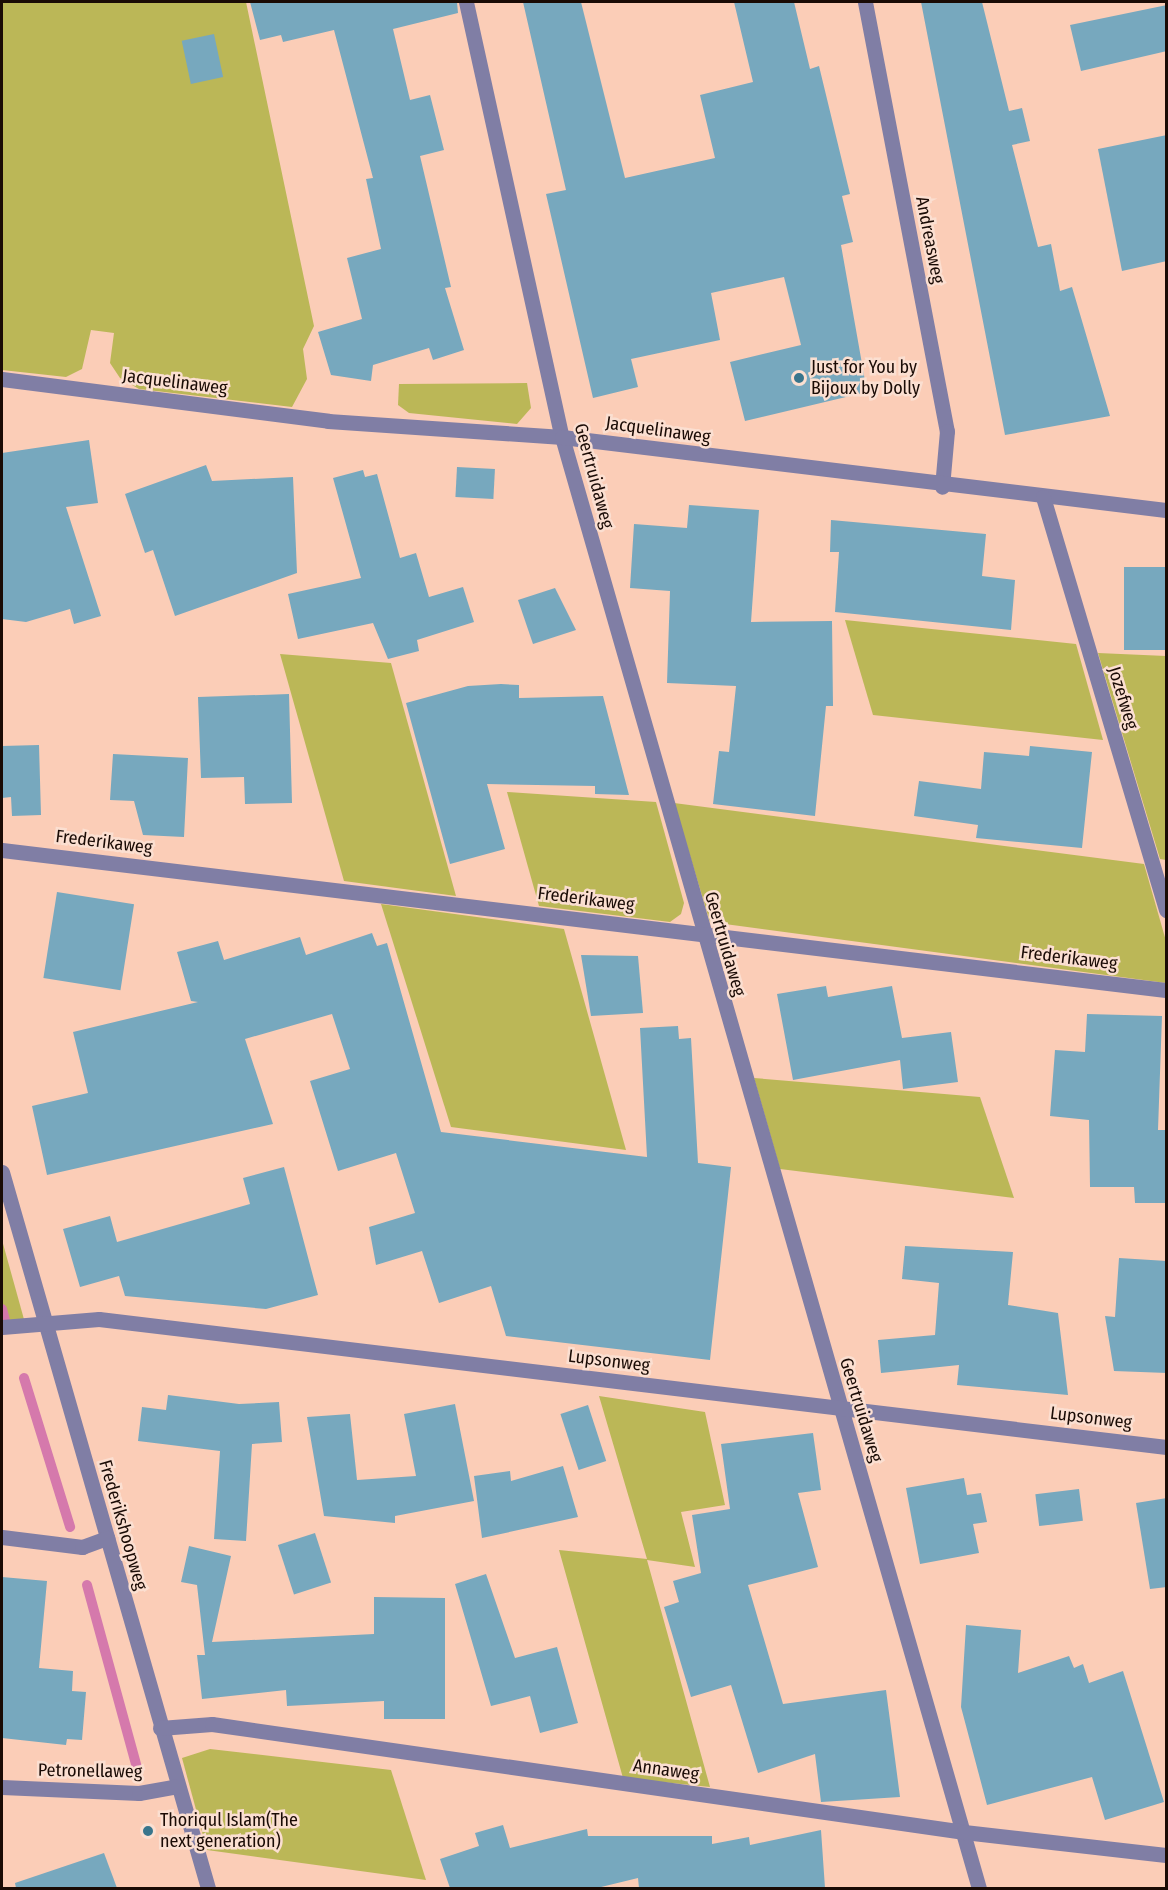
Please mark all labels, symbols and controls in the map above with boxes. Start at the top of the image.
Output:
street label: Andreasweg [911,194,949,286]
place label: Just for You by Bijoux by Dolly [811,357,920,400]
street label: Jacquelinaweg [121,365,229,399]
marker: Just for You by Bijoux by Dolly [792,371,806,385]
street label: Jacquelinaweg [604,412,712,448]
street label: Geertruidaweg [570,421,618,531]
street label: Jozefweg [1103,664,1143,732]
street label: Frederikaweg [54,825,154,859]
street label: Frederikaweg [536,882,636,916]
street label: Geertruidaweg [700,889,750,999]
street label: Frederikaweg [1019,941,1119,975]
street label: Lupsonweg [567,1345,651,1377]
street label: Geertruidaweg [835,1355,887,1465]
street label: Lupsonweg [1049,1402,1133,1434]
street label: Frederikshoopweg [94,1457,152,1593]
street label: Annaweg [632,1755,700,1785]
street label: Petronellaweg [38,1759,142,1783]
place label: Thoriqul Islam(The next generation) [160,1810,298,1852]
marker: Thoriqul Islam(The next generation) [141,1824,155,1838]

